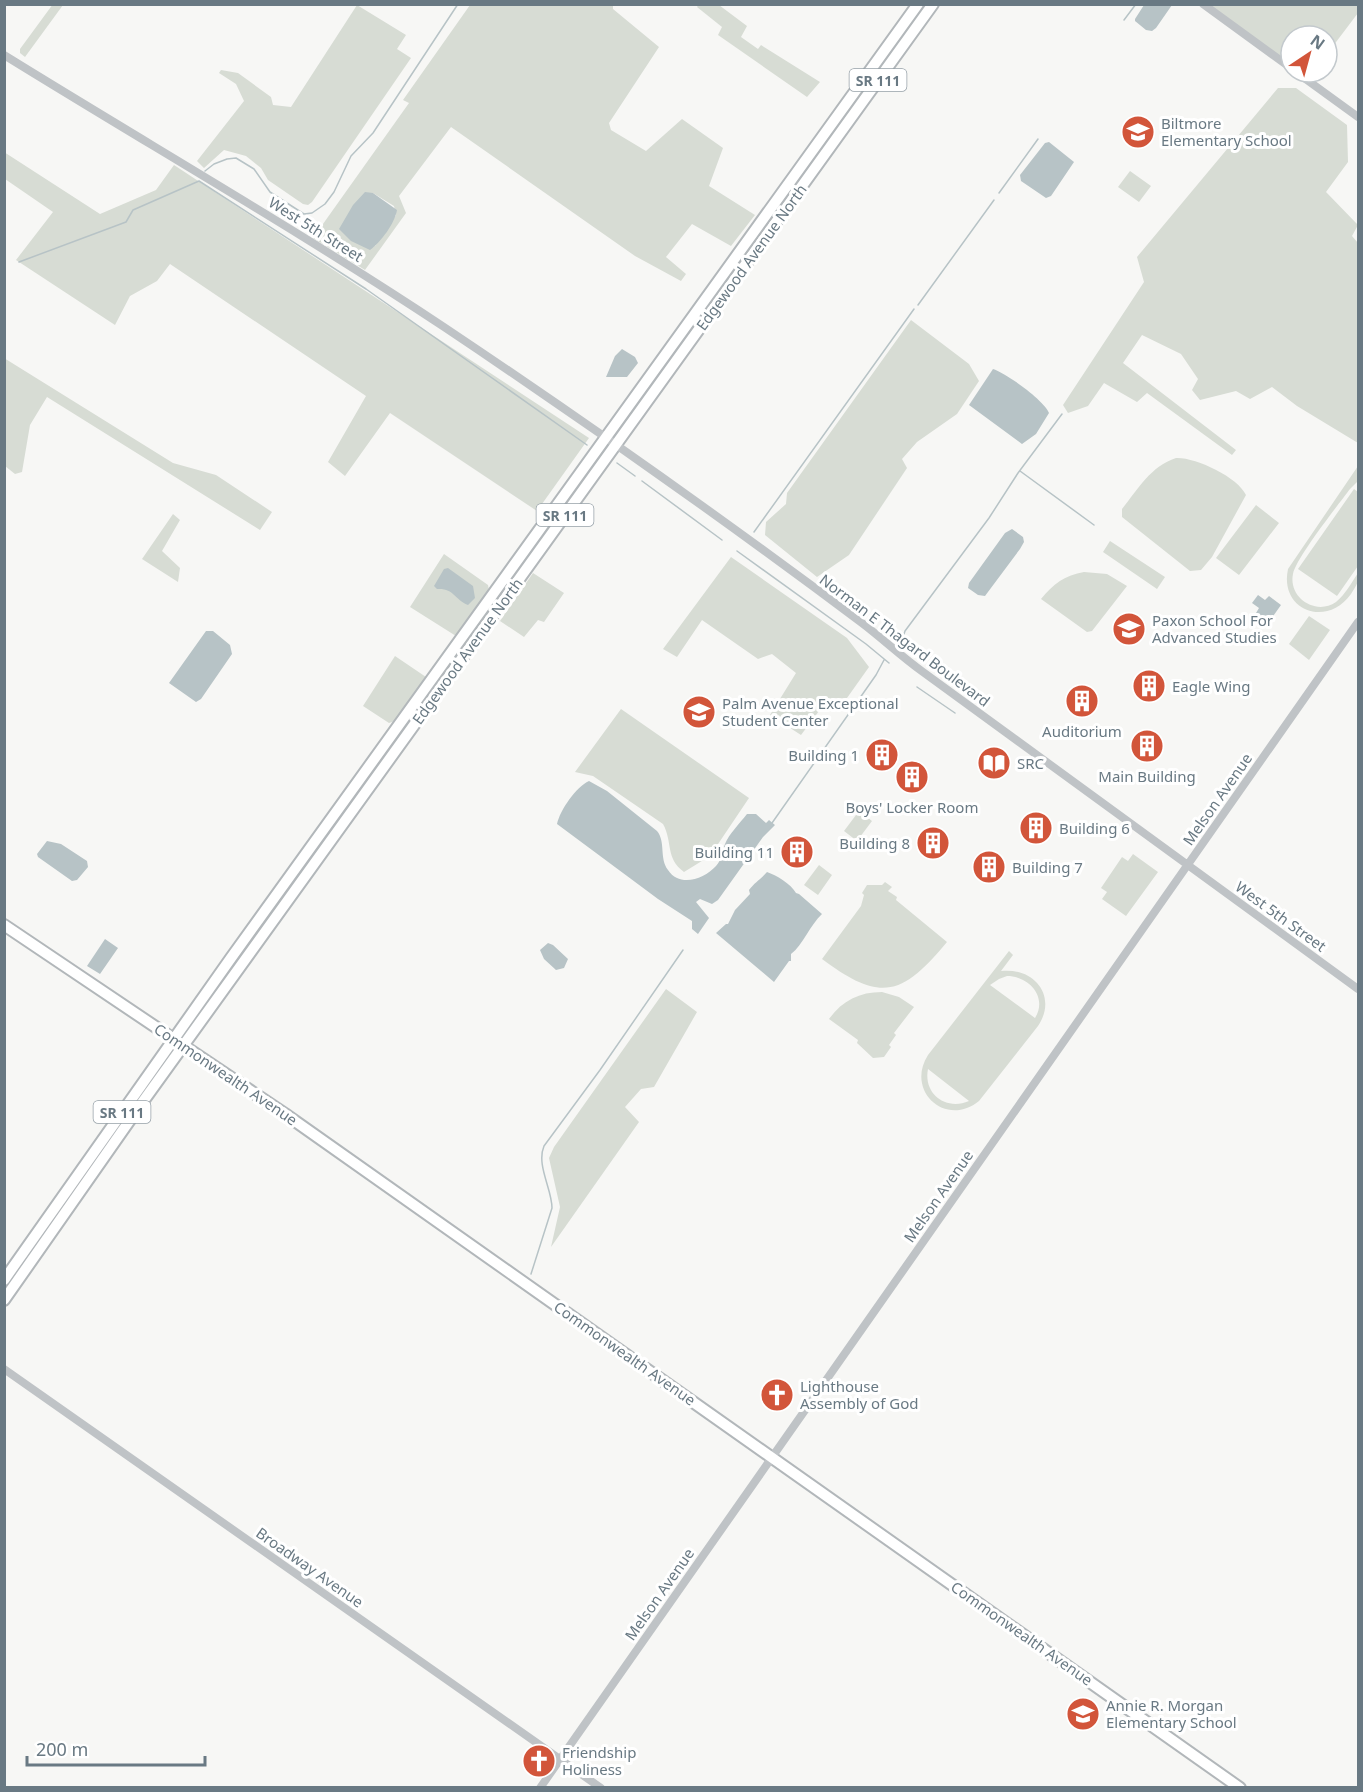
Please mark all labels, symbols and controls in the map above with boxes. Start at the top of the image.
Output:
north arrow [1279,24,1339,84]
text: N [1306,29,1330,55]
road number: SR 111 [850,69,906,91]
place label: Biltmore Elementary School [1161,113,1292,150]
school or university icon: Biltmore Elementary School [1120,114,1156,150]
street label: Edgewood Avenue North [691,180,811,334]
street label: West 5th Street [265,192,367,266]
road number: SR 111 [536,504,594,526]
street label: Norman E Thagard Boulevard [816,569,994,711]
street label: Edgewood Avenue North [407,574,527,728]
place label: Paxon School For Advanced Studies [1152,610,1277,647]
school or university icon: Paxon School For Advanced Studies [1111,611,1147,647]
building icon: Eagle Wing [1131,668,1167,704]
place label: Eagle Wing [1172,676,1251,696]
building icon: Auditorium [1064,683,1100,719]
place label: Palm Avenue Exceptional Student Center [722,693,899,730]
school or university icon: Palm Avenue Exceptional Student Center [681,694,717,730]
place label: Auditorium [1042,721,1122,741]
building icon: Main Building [1129,728,1165,764]
building icon: Building 1 [864,737,900,773]
place label: Building 1 [788,745,859,765]
library icon: SRC [976,745,1012,781]
street label: Melson Avenue [1178,749,1256,849]
place label: SRC [1017,753,1045,773]
building icon: Boys' Locker Room [894,759,930,795]
place label: Main Building [1098,766,1196,786]
place label: Boys' Locker Room [846,797,978,817]
building icon: Building 6 [1018,810,1054,846]
place label: Building 6 [1059,818,1130,838]
building icon: Building 8 [915,825,951,861]
place label: Building 8 [839,833,910,853]
building icon: Building 11 [779,834,815,870]
place label: Building 11 [695,842,774,862]
building icon: Building 7 [971,849,1007,885]
place label: Building 7 [1012,857,1083,877]
street label: West 5th Street [1232,876,1331,956]
street label: Commonwealth Avenue [150,1019,302,1129]
road number: SR 111 [94,1101,150,1123]
street label: Melson Avenue [899,1146,977,1246]
street label: Commonwealth Avenue [550,1296,700,1410]
place label: Lighthouse Assembly of God [800,1376,918,1413]
church icon: Lighthouse Assembly of God [759,1377,795,1413]
street label: Broadway Avenue [252,1522,368,1612]
street label: Melson Avenue [620,1544,698,1644]
street label: Commonwealth Avenue [947,1576,1097,1690]
place label: Annie R. Morgan Elementary School [1106,1695,1237,1732]
school or university icon: Annie R. Morgan Elementary School [1065,1696,1101,1732]
scale bar [27,1729,206,1767]
text: 200 m [36,1737,88,1761]
place label: Friendship Holiness [562,1742,636,1779]
church icon: Friendship Holiness [521,1743,557,1779]

